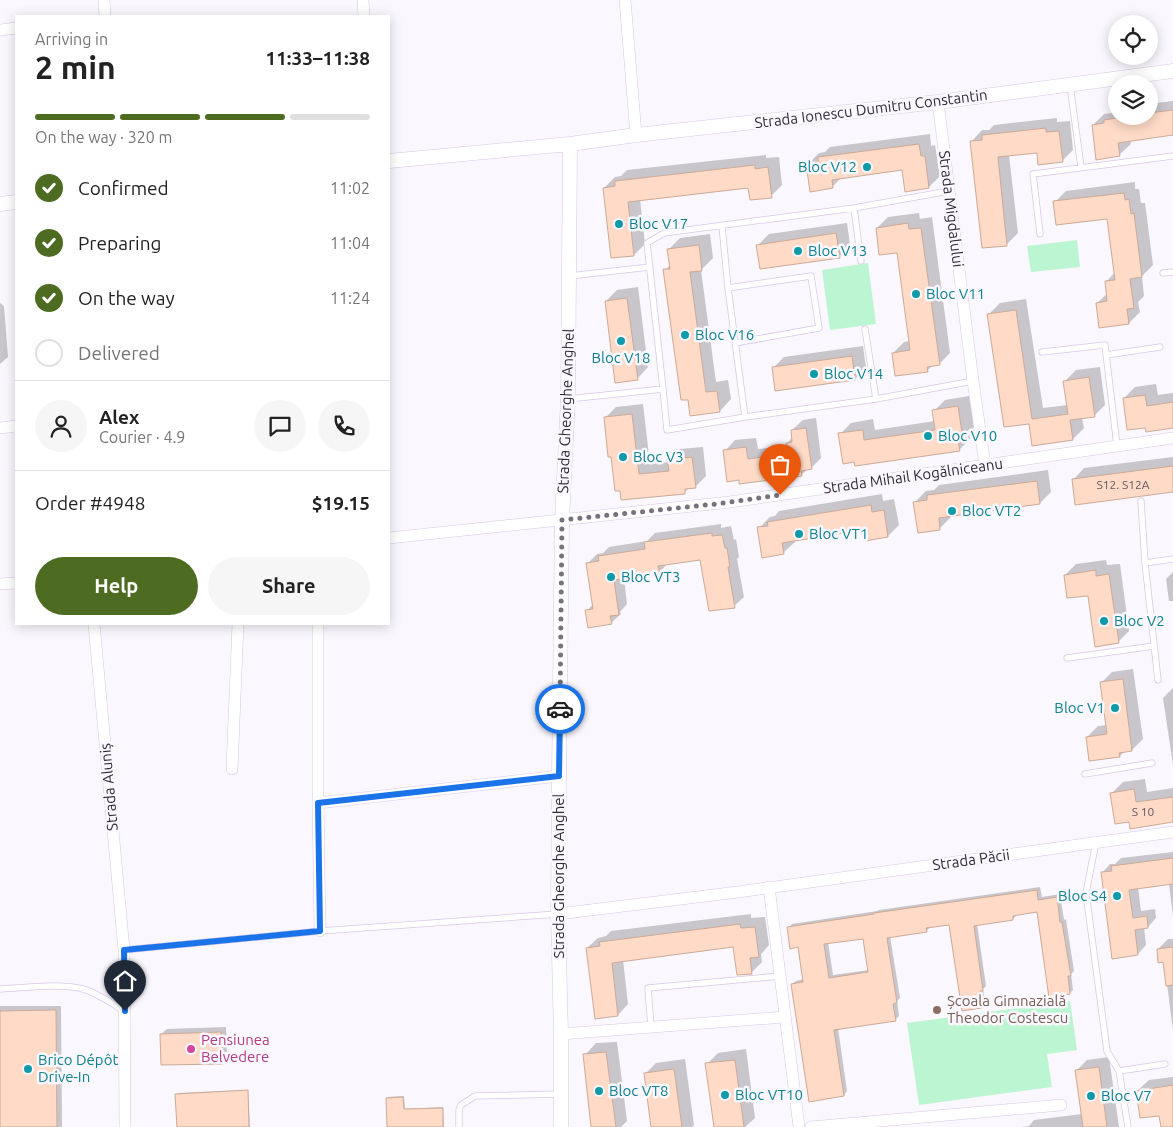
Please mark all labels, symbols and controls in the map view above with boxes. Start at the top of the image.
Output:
map controls [1108,15,1158,125]
button: locate [1108,15,1158,65]
text: Arriving in [35,30,108,48]
text: 11:33–11:38 [265,47,370,69]
text: 2 min [35,49,116,85]
button: layers [1108,75,1158,125]
street label: Strada Ionescu Dumitru Constantin [753,86,988,131]
text: On the way · 320 m [35,128,172,146]
street label: Strada Migdalului [936,150,967,268]
place label: Bloc V12 [798,158,857,175]
marker: Bloc V12 [861,161,873,173]
icon: check [35,174,63,202]
text: Confirmed [78,177,169,199]
text: 11:02 [330,179,370,197]
place label: Bloc V17 [629,215,688,232]
marker: Bloc V17 [613,218,625,230]
icon: check [35,229,63,257]
text: Preparing [78,232,162,254]
text: 11:04 [330,234,370,252]
place label: Bloc V13 [808,242,867,259]
marker: Bloc V13 [792,245,804,257]
icon: check [35,284,63,312]
place label: Bloc V11 [926,285,985,302]
text: On the way [78,287,175,309]
marker: Bloc V11 [910,288,922,300]
text: 11:24 [330,289,370,307]
place label: Bloc V16 [695,326,754,343]
street label: Strada Gheorghe Anghel [554,328,577,494]
marker: Bloc V16 [679,329,691,341]
marker: Bloc V18 [615,335,627,347]
text: Delivered [78,342,160,364]
place label: Bloc V18 [591,349,651,366]
place label: Bloc V14 [824,365,883,382]
marker: Bloc V14 [808,368,820,380]
button: person [35,400,87,452]
button: chat [254,400,306,452]
button: phone [318,400,370,452]
text: Alex [99,406,139,428]
place label: Bloc V10 [938,427,997,444]
text: Courier · 4.9 [99,428,185,446]
marker: Bloc V10 [922,430,934,442]
pin [759,444,801,495]
place label: Bloc V3 [633,448,684,465]
marker: Bloc V3 [617,451,629,463]
icon: bag [766,451,794,479]
street label: Strada Mihail Kogălniceanu [822,454,1004,497]
house number: S12. S12A [1096,478,1150,491]
text: Order #4948 [35,492,145,514]
text: $19.15 [312,492,370,514]
place label: Bloc VT2 [962,502,1021,519]
marker: Bloc VT2 [946,505,958,517]
place label: Bloc VT1 [809,525,868,542]
marker: Bloc VT1 [793,528,805,540]
button: Help [35,557,198,615]
button: Share [208,557,370,615]
place label: Bloc VT3 [621,568,680,585]
marker: Bloc VT3 [605,571,617,583]
place label: Bloc V2 [1114,612,1165,629]
marker: Bloc V2 [1098,615,1110,627]
courier [535,684,585,734]
icon: car [546,695,574,723]
place label: Bloc V1 [1054,699,1105,716]
marker: Bloc V1 [1109,702,1121,714]
street label: Strada Aluniș [96,742,121,832]
street label: Strada Gheorghe Anghel [550,793,567,958]
house number: S 10 [1132,805,1155,818]
street label: Strada Păcii [931,846,1011,873]
place label: Bloc S4 [1058,887,1107,904]
marker: Bloc S4 [1111,890,1123,902]
pin [104,960,146,1011]
icon: home [111,967,139,995]
place label: Școala Gimnazială Theodor Costescu [947,992,1068,1026]
marker: Școala Gimnazială Theodor Costescu [931,1004,943,1016]
place label: Pensiunea Belvedere [201,1031,270,1065]
marker: Pensiunea Belvedere [185,1043,197,1055]
place label: Brico Dépôt Drive-In [38,1051,118,1085]
marker: Brico Dépôt Drive-In [22,1063,34,1075]
place label: Bloc VT8 [609,1082,668,1099]
marker: Bloc VT8 [593,1085,605,1097]
place label: Bloc VT10 [735,1086,803,1103]
place label: Bloc V7 [1101,1087,1152,1104]
marker: Bloc VT10 [719,1089,731,1101]
marker: Bloc V7 [1085,1090,1097,1102]

